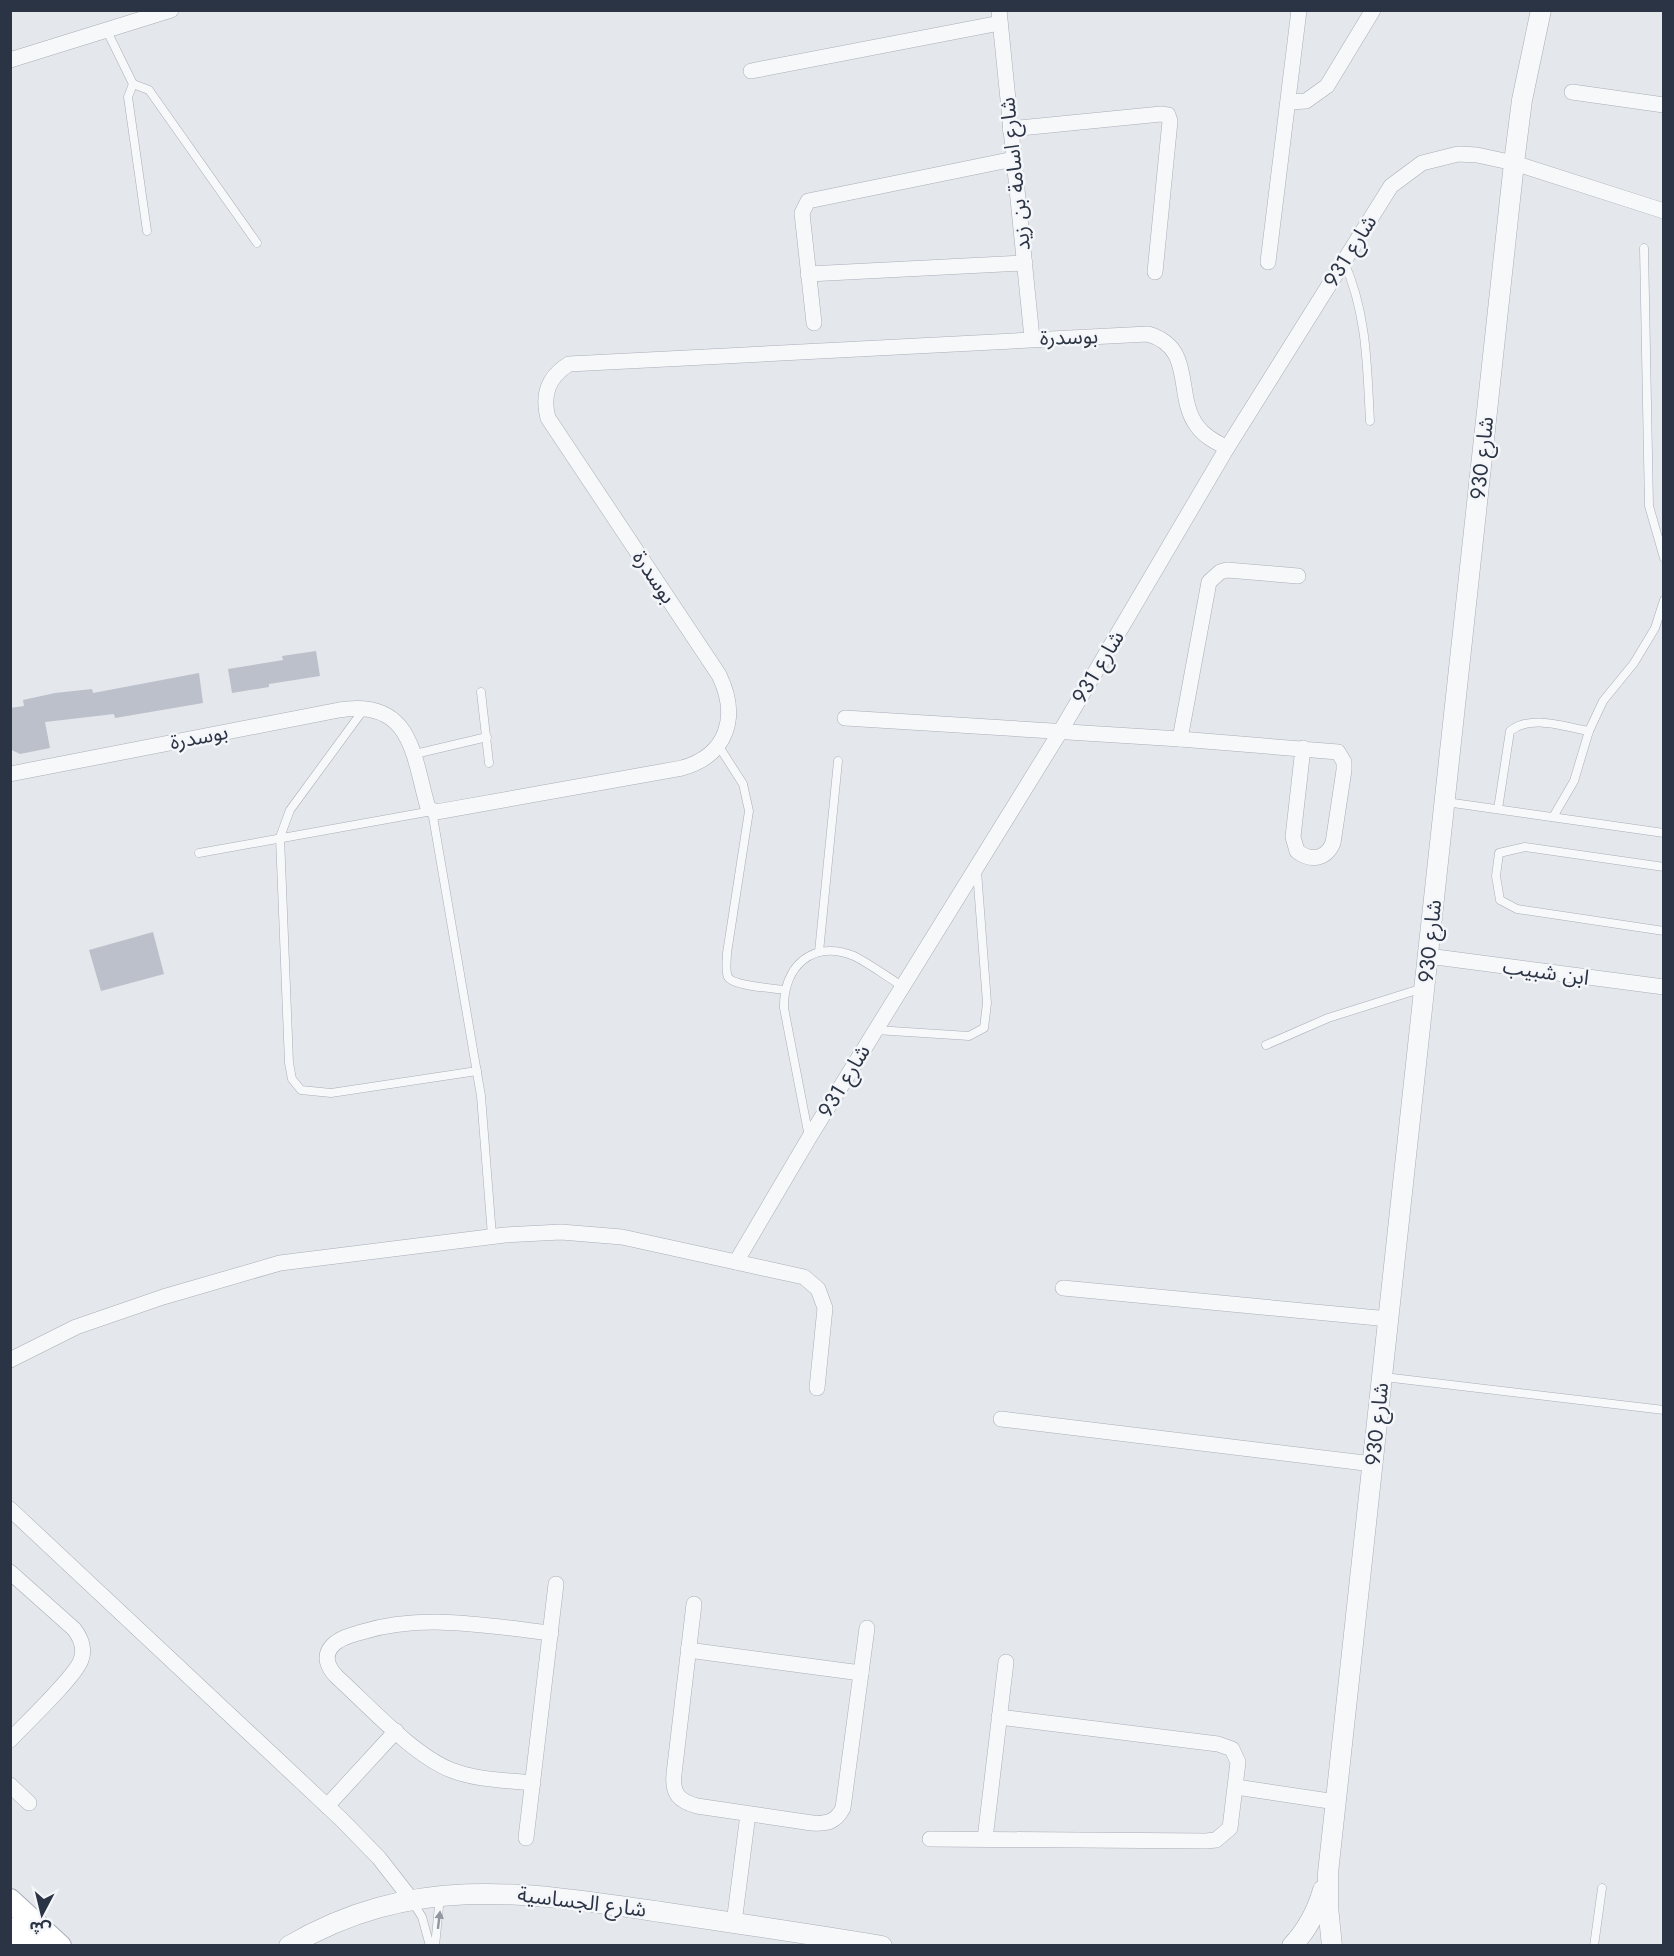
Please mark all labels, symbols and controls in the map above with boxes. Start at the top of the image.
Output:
street label: شارع اسامة بن زيد [992,96,1038,252]
street label: شارع 931 [1316,209,1384,293]
street label: بوسدرة [1039,321,1099,353]
street label: شارع 930 [1463,415,1501,501]
street label: بوسدرة [625,544,683,610]
street label: شارع 931 [1064,625,1132,709]
street label: بوسدرة [167,717,231,757]
street label: شارع 930 [1411,898,1449,984]
street label: ابن شبيب [1501,951,1591,993]
street label: شارع 931 [810,1039,878,1123]
street label: شارع 930 [1358,1381,1396,1467]
street label: شارع الجساسية [516,1879,648,1925]
north arrow [12,1884,72,1944]
one-way arrow [434,1911,444,1930]
text: ش [28,1916,53,1941]

